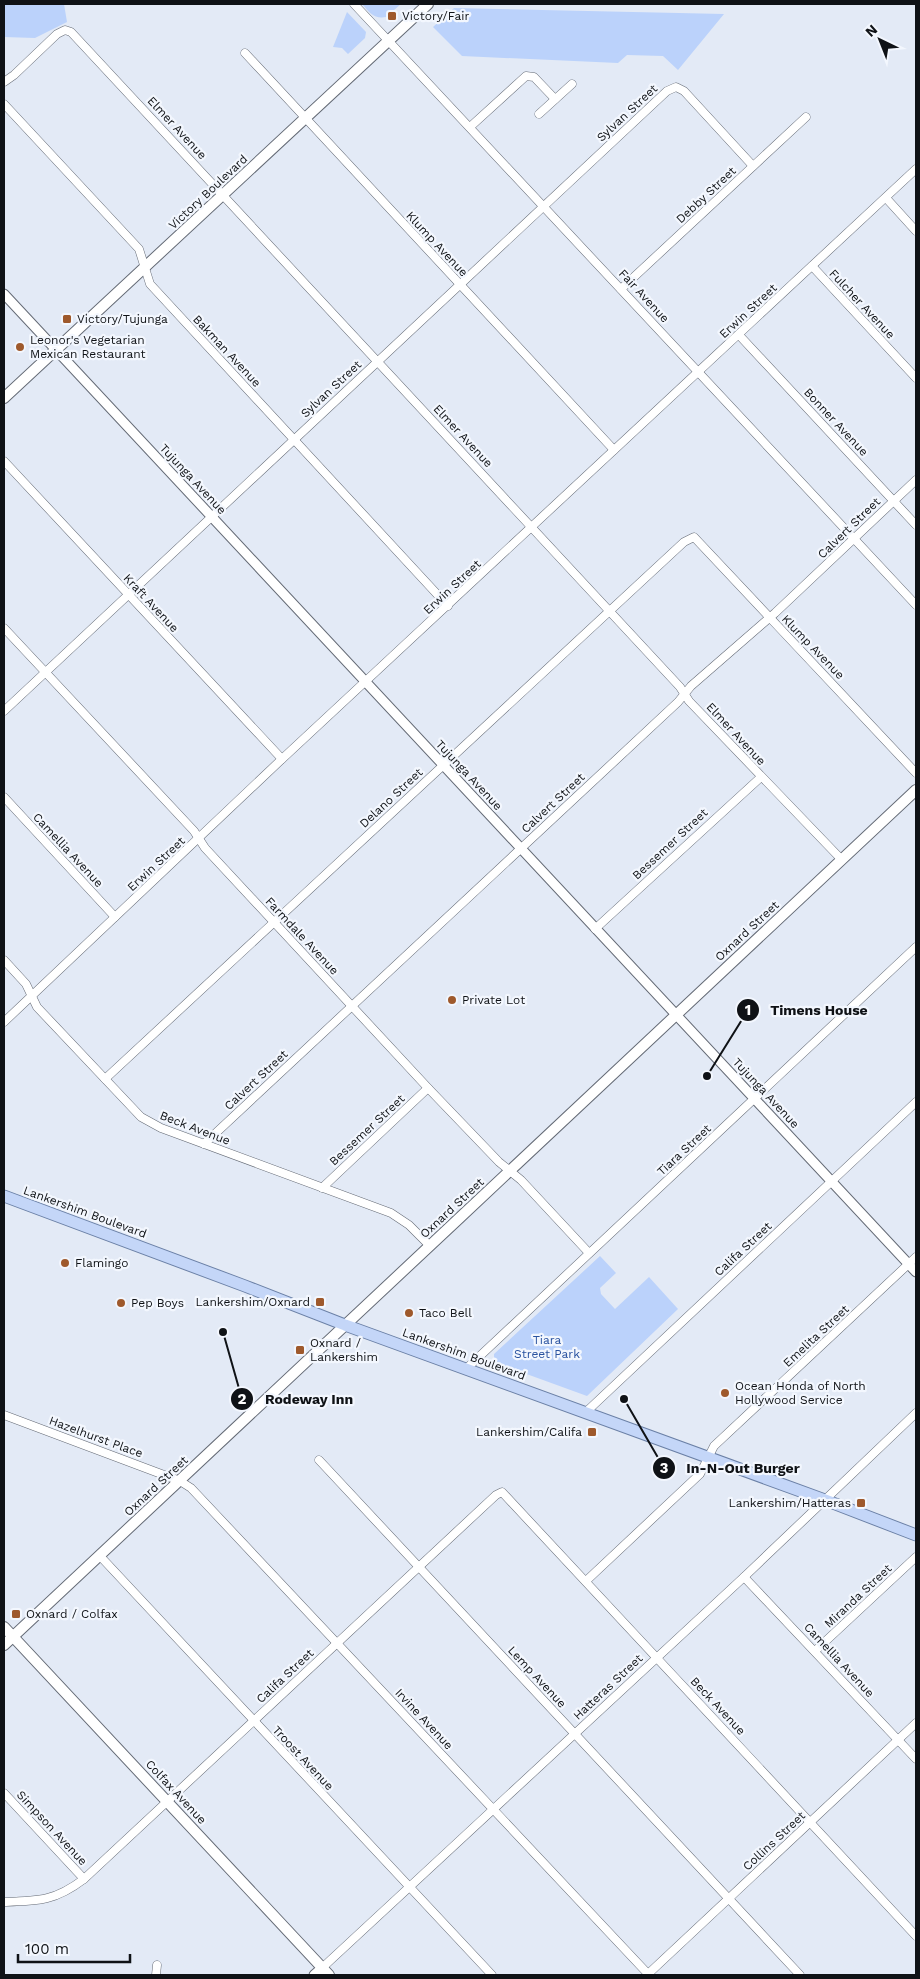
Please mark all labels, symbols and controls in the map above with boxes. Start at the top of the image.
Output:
place label: Victory/Fair [402,9,469,23]
marker: Victory/Fair [386,10,398,22]
north arrow [855,15,905,65]
text: N [862,21,880,40]
street label: Sylvan Street [594,81,660,145]
street label: Elmer Avenue [144,94,210,162]
street label: Victory Boulevard [166,152,250,232]
street label: Debby Street [673,164,739,226]
street label: Klump Avenue [403,209,471,280]
street label: Fulcher Avenue [826,266,898,342]
street label: Fair Avenue [616,267,672,325]
street label: Erwin Street [716,281,780,341]
place label: Victory/Tujunga [77,312,168,326]
street label: Bakman Avenue [190,312,264,390]
marker: Victory/Tujunga [61,313,73,325]
place label: Leonor's Vegetarian Mexican Restaurant [30,333,146,361]
marker: Leonor's Vegetarian Mexican Restaurant [14,341,26,353]
street label: Sylvan Street [298,357,364,421]
street label: Bonner Avenue [801,385,871,459]
street label: Elmer Avenue [430,402,496,470]
street label: Tujunga Avenue [157,441,229,517]
street label: Calvert Street [815,495,883,561]
street label: Erwin Street [420,557,484,617]
street label: Kraft Avenue [120,571,182,635]
street label: Klump Avenue [779,612,847,682]
street label: Elmer Avenue [703,700,769,768]
street label: Tujunga Avenue [433,737,505,813]
street label: Delano Street [357,765,425,831]
street label: Calvert Street [518,770,588,836]
street label: Bessemer Street [630,806,710,882]
street label: Camellia Avenue [30,810,106,890]
street label: Erwin Street [124,834,188,894]
street label: Farmdale Avenue [263,894,342,978]
street label: Oxnard Street [712,898,782,964]
place label: Private Lot [462,993,525,1007]
marker: Private Lot [446,994,458,1006]
callout: Timens House [736,995,878,1024]
text: 1 [745,1001,751,1019]
text: Timens House [770,1002,868,1018]
street label: Calvert Street [221,1047,291,1113]
street label: Tujunga Avenue [730,1055,802,1131]
street label: Bessemer Street [327,1092,407,1168]
street label: Beck Avenue [158,1108,232,1148]
street label: Tiara Street [654,1122,714,1178]
street label: Oxnard Street [417,1175,487,1241]
street label: Lankershim Boulevard [22,1183,148,1241]
street label: Califa Street [712,1219,774,1279]
place label: Flamingo [75,1256,128,1270]
marker: Flamingo [59,1257,71,1269]
place label: Lankershim/Oxnard [195,1295,310,1309]
place label: Pep Boys [131,1296,184,1310]
marker: Lankershim/Oxnard [314,1296,326,1308]
marker: Pep Boys [115,1297,127,1309]
street label: Emelita Street [780,1302,852,1370]
place label: Taco Bell [419,1306,472,1320]
marker: Taco Bell [403,1307,415,1319]
street label: Lankershim Boulevard [401,1325,527,1383]
park label: Tiara Street Park [514,1333,580,1361]
place label: Oxnard / Lankershim [310,1336,378,1364]
marker: Oxnard / Lankershim [294,1344,306,1356]
place label: Ocean Honda of North Hollywood Service [735,1379,866,1407]
callout: Rodeway Inn [229,1385,363,1414]
marker: Ocean Honda of North Hollywood Service [719,1387,731,1399]
text: 2 [238,1390,247,1408]
text: Rodeway Inn [265,1391,353,1407]
street label: Hazelhurst Place [47,1414,145,1460]
place label: Lankershim/Califa [476,1425,582,1439]
marker: Lankershim/Califa [586,1426,598,1438]
street label: Oxnard Street [121,1453,191,1519]
callout: In-N-Out Burger [652,1454,810,1483]
text: 3 [660,1459,669,1477]
text: In-N-Out Burger [686,1460,800,1476]
place label: Lankershim/Hatteras [728,1496,851,1510]
marker: Lankershim/Hatteras [855,1497,867,1509]
street label: Miranda Street [822,1561,894,1631]
place label: Oxnard / Colfax [26,1607,118,1621]
marker: Oxnard / Colfax [10,1608,22,1620]
street label: Camellia Avenue [801,1620,877,1700]
street label: Lemp Avenue [505,1643,569,1711]
street label: Califa Street [254,1646,316,1706]
street label: Hatteras Street [570,1651,646,1723]
street label: Beck Avenue [688,1674,748,1738]
street label: Irvine Avenue [392,1686,456,1752]
street label: Troost Avenue [270,1723,336,1793]
street label: Colfax Avenue [143,1757,209,1827]
street label: Simpson Avenue [14,1788,90,1868]
street label: Collins Street [740,1809,808,1873]
scale bar [18,1932,130,1964]
text: 100 m [25,1940,69,1958]

